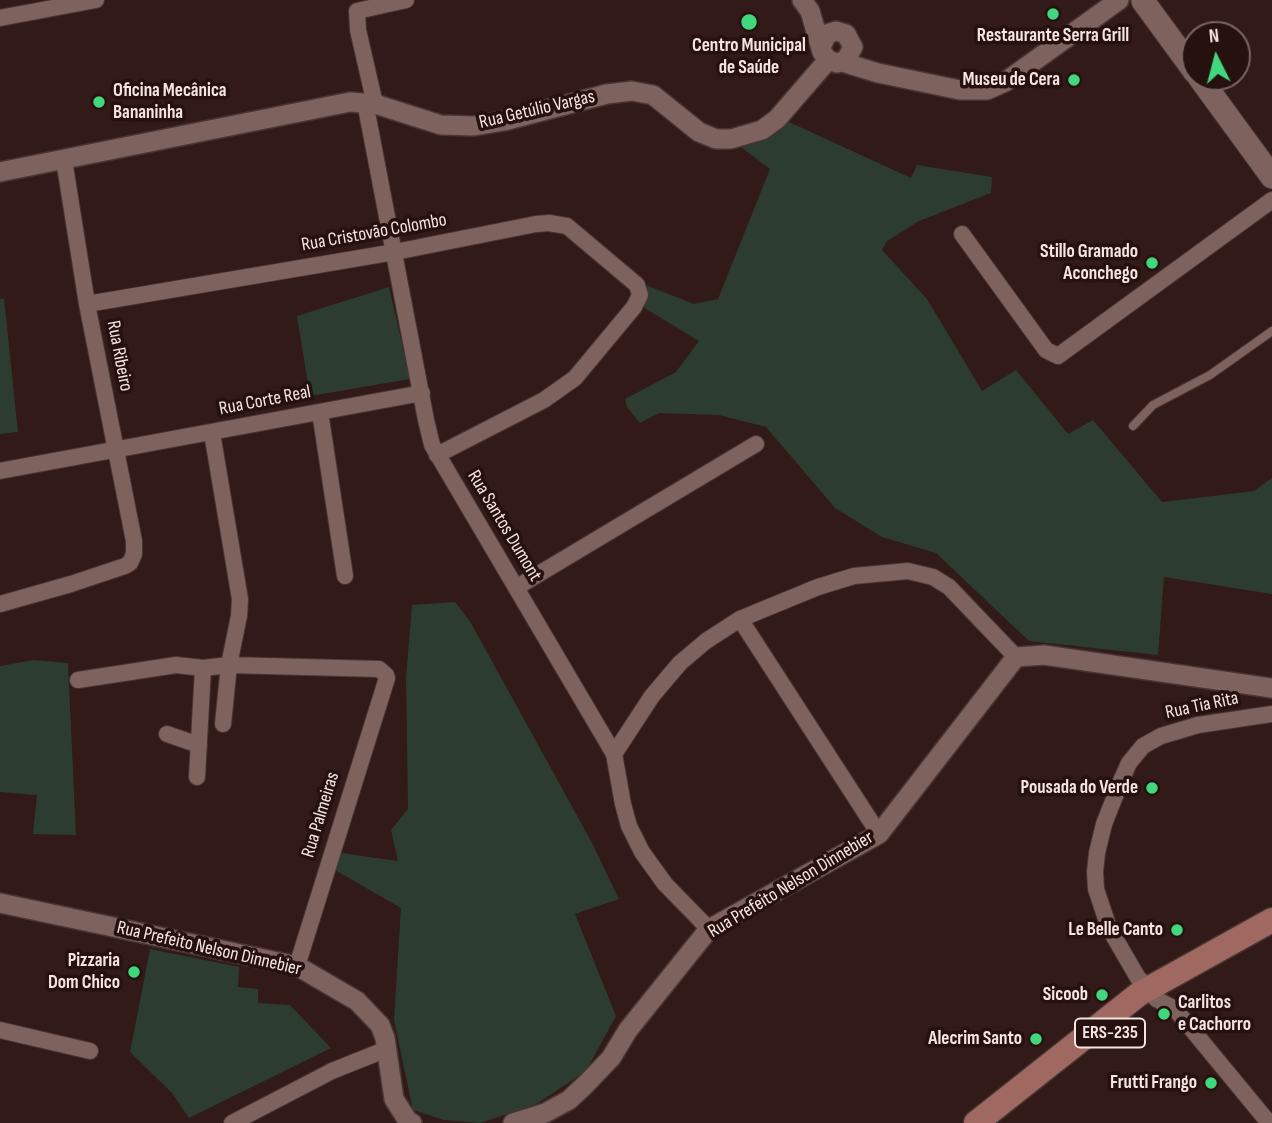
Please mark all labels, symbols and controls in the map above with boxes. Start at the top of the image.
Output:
marker: Restaurante Serra Grill [1045,6,1061,22]
marker: Centro Municipal de Saúde [739,12,759,32]
north arrow [1181,21,1251,91]
place label: Restaurante Serra Grill [977,25,1129,47]
text: N [1208,25,1220,49]
place label: Centro Municipal de Saúde [692,35,806,79]
place label: Museu de Cera [963,69,1060,91]
marker: Museu de Cera [1066,72,1082,88]
place label: Oficina Mecânica Bananinha [113,80,227,124]
street label: Rua Getúlio Vargas [477,86,597,134]
marker: Oficina Mecânica Bananinha [91,94,107,110]
street label: Rua Cristovão Colombo [300,209,448,257]
place label: Stillo Gramado Aconchego [1040,241,1138,285]
marker: Stillo Gramado Aconchego [1144,255,1160,271]
street label: Rua Ribeiro [101,319,137,393]
street label: Rua Corte Real [217,381,313,421]
street label: Rua Santos Dumont [462,466,546,586]
street label: Rua Tia Rita [1163,687,1241,725]
street label: Rua Palmeiras [297,769,345,861]
place label: Pousada do Verde [1020,777,1138,799]
marker: Pousada do Verde [1144,780,1160,796]
street label: Rua Prefeito Nelson Dinnebier [704,827,878,943]
street label: Rua Prefeito Nelson Dinnebier [115,917,303,981]
place label: Le Belle Canto [1068,919,1163,941]
marker: Le Belle Canto [1169,922,1185,938]
place label: Pizzaria Dom Chico [48,950,120,994]
marker: Pizzaria Dom Chico [126,964,142,980]
place label: Sicoob [1043,984,1088,1006]
marker: Sicoob [1094,987,1110,1003]
place label: Carlitos e Cachorro [1178,992,1251,1036]
marker: Carlitos e Cachorro [1156,1006,1172,1022]
road number: ERS-235 [1075,1018,1145,1048]
place label: Alecrim Santo [928,1028,1022,1050]
marker: Alecrim Santo [1028,1031,1044,1047]
place label: Frutti Frango [1110,1072,1197,1094]
marker: Frutti Frango [1203,1075,1219,1091]

